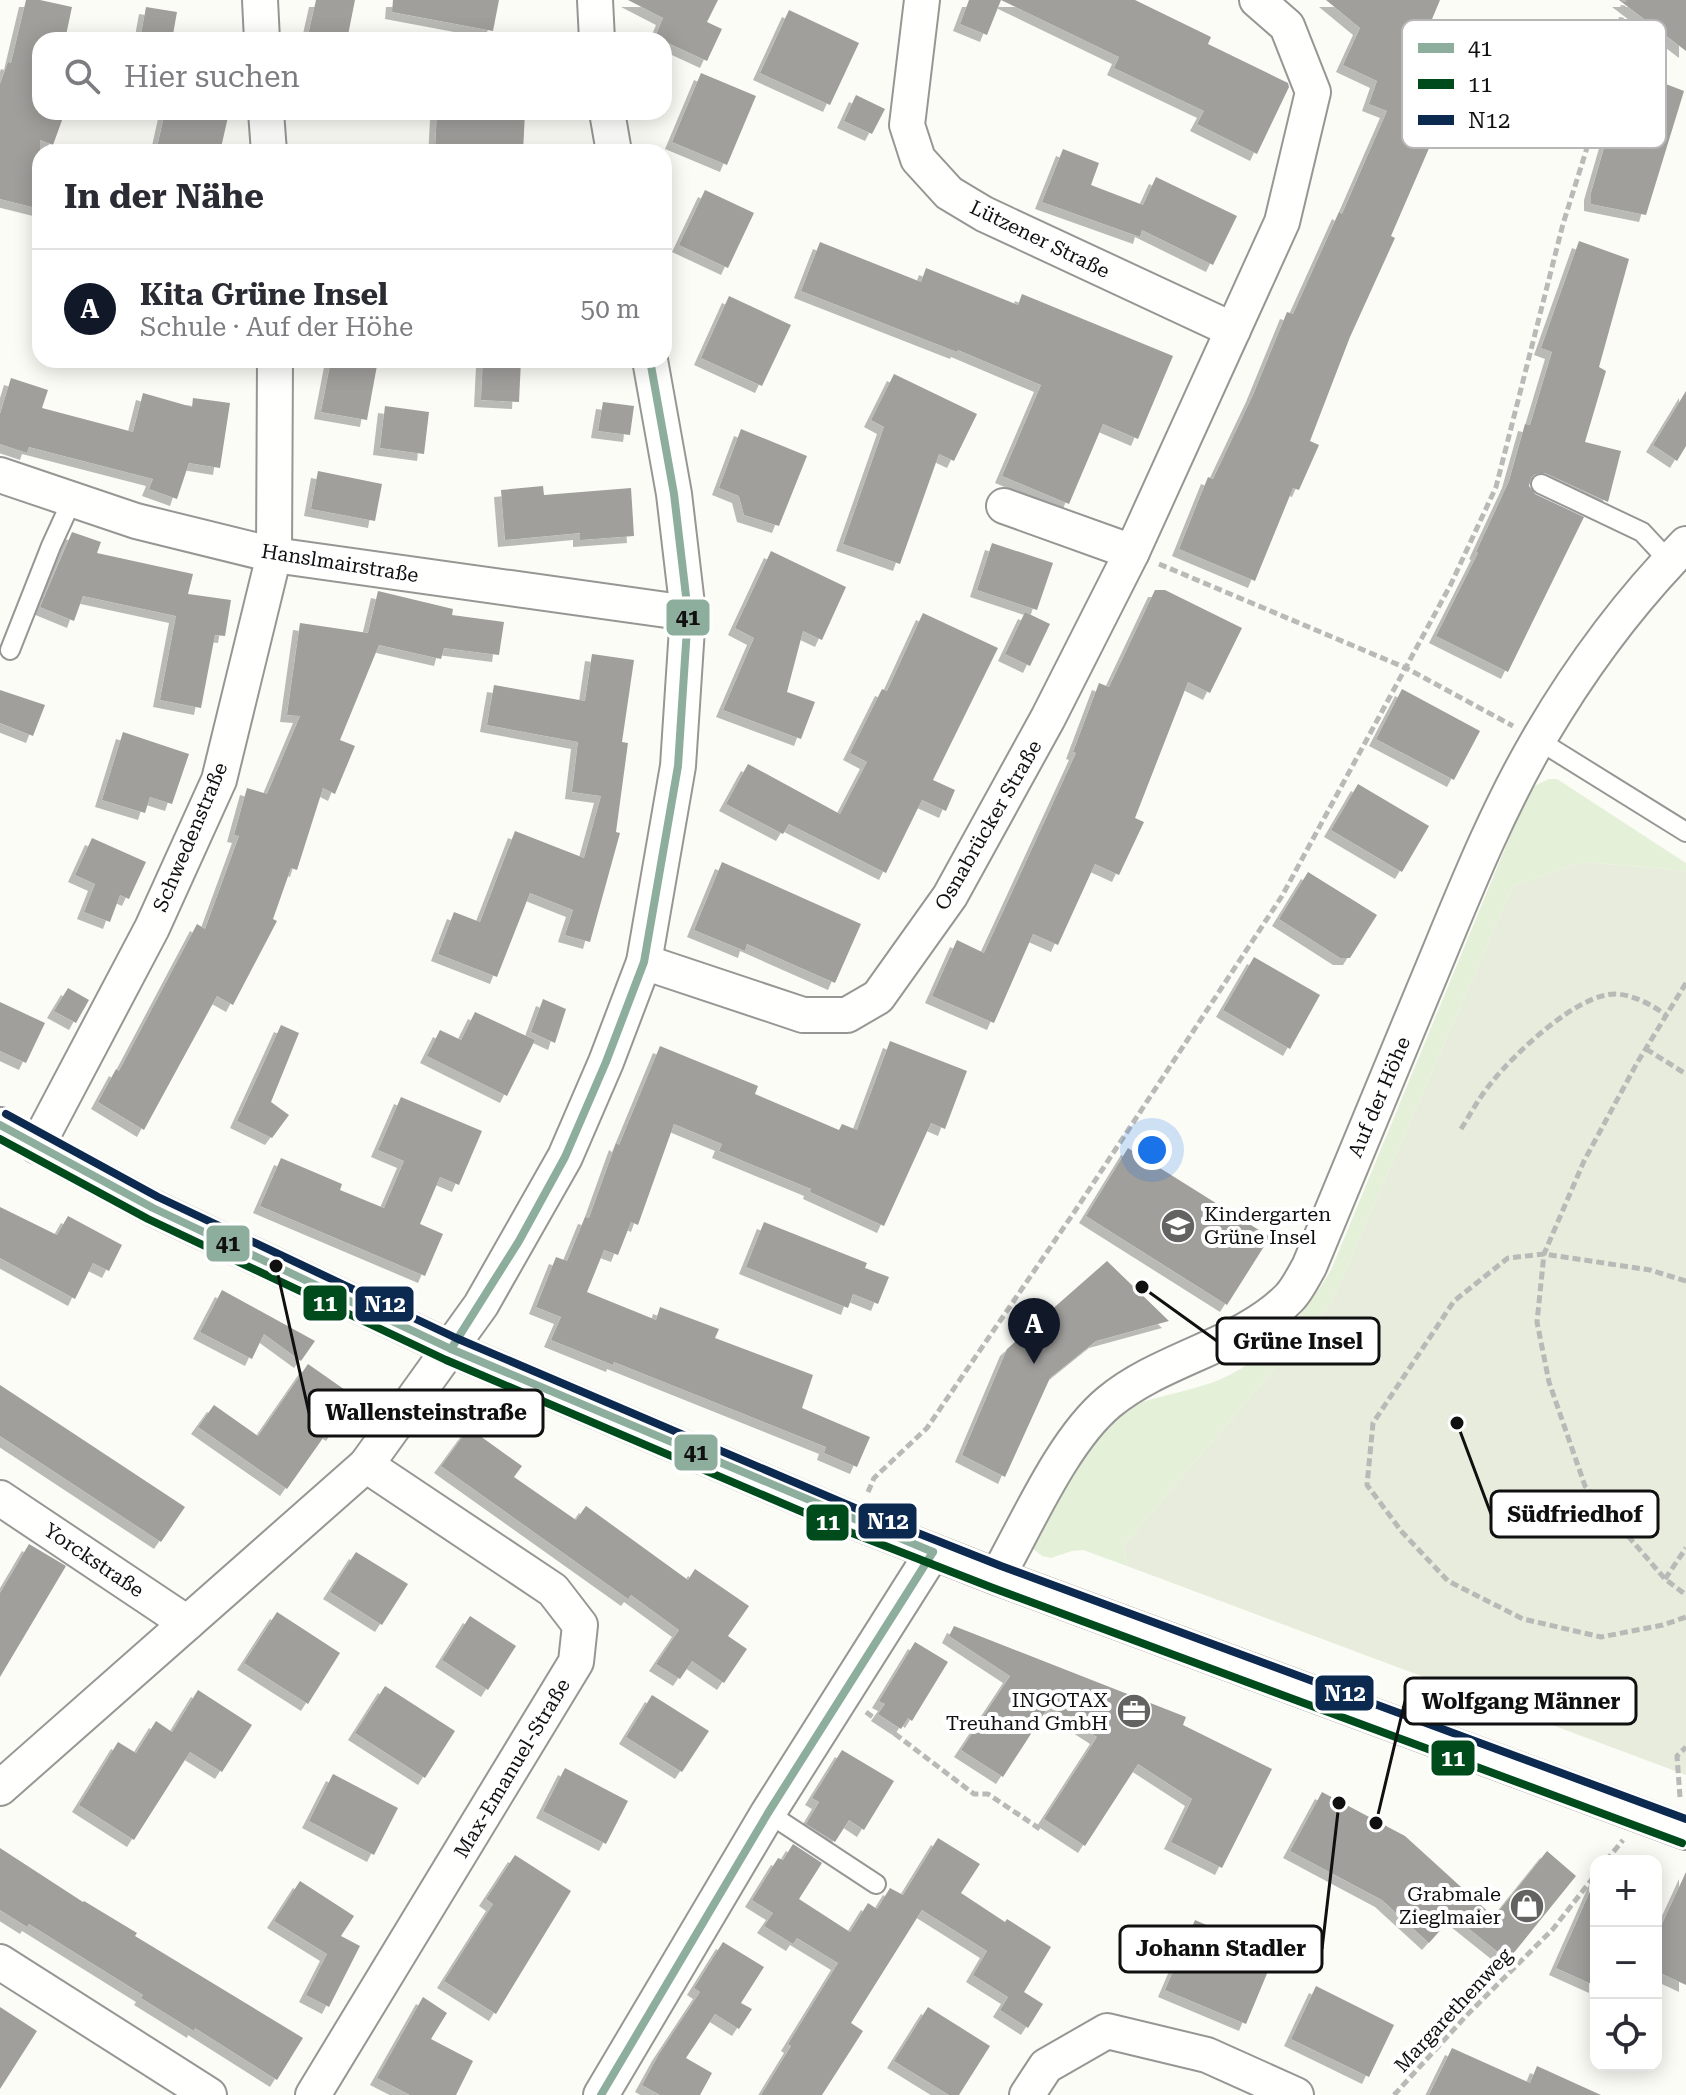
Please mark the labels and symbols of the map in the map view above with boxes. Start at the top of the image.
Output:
legend [1402,20,1666,148]
text: 41 [1468,36,1493,61]
text: 11 [1468,72,1493,97]
text: N12 [1468,108,1510,133]
street label: Lützener Straße [966,195,1114,283]
street label: Hanslmairstraße [260,539,420,587]
line badge: 41 [665,598,711,637]
text: 41 [676,605,700,630]
street label: Osnabrücker Straße [930,736,1046,914]
street label: Schwedenstraße [148,759,232,915]
street label: Auf der Höhe [1343,1033,1415,1161]
your location [1132,1130,1172,1170]
place label: Kindergarten Grüne Insel [1204,1202,1331,1249]
school or university icon: Kindergarten Grüne Insel [1159,1207,1197,1245]
line badge: 41 [205,1224,251,1263]
text: 41 [216,1231,240,1256]
line badge: 11 [302,1284,348,1322]
line badge: N12 [354,1285,415,1323]
text: 11 [313,1291,337,1316]
text: N12 [364,1292,406,1317]
pin: A [1008,1298,1060,1364]
callout: Grüne Insel [1217,1318,1379,1364]
text: Grüne Insel [1233,1329,1363,1354]
callout: Wallensteinstraße [309,1390,543,1436]
text: Wallensteinstraße [325,1400,527,1425]
line badge: 41 [673,1433,719,1472]
text: 41 [684,1440,708,1465]
callout: Südfriedhof [1491,1491,1658,1537]
line badge: N12 [857,1502,918,1540]
text: Südfriedhof [1507,1502,1643,1527]
line badge: 11 [805,1503,850,1542]
text: N12 [867,1509,909,1534]
text: 11 [816,1510,840,1535]
street label: Yorckstraße [39,1518,149,1602]
street label: Max-Emanuel-Straße [449,1674,575,1862]
line badge: N12 [1314,1674,1375,1712]
callout: Wolfgang Männer [1405,1678,1636,1724]
text: N12 [1324,1681,1366,1706]
place label: INGOTAX Treuhand GmbH [946,1688,1108,1735]
text: Wolfgang Männer [1422,1689,1621,1714]
office icon: INGOTAX Treuhand GmbH [1115,1692,1153,1730]
line badge: 11 [1430,1739,1476,1777]
text: 11 [1441,1746,1465,1771]
place label: Grabmale Zieglmaier [1399,1882,1501,1929]
shop icon: Grabmale Zieglmaier [1508,1887,1546,1925]
callout: Johann Stadler [1120,1926,1322,1972]
text: Johann Stadler [1136,1936,1306,1961]
street label: Margarethenweg [1389,1942,1517,2077]

